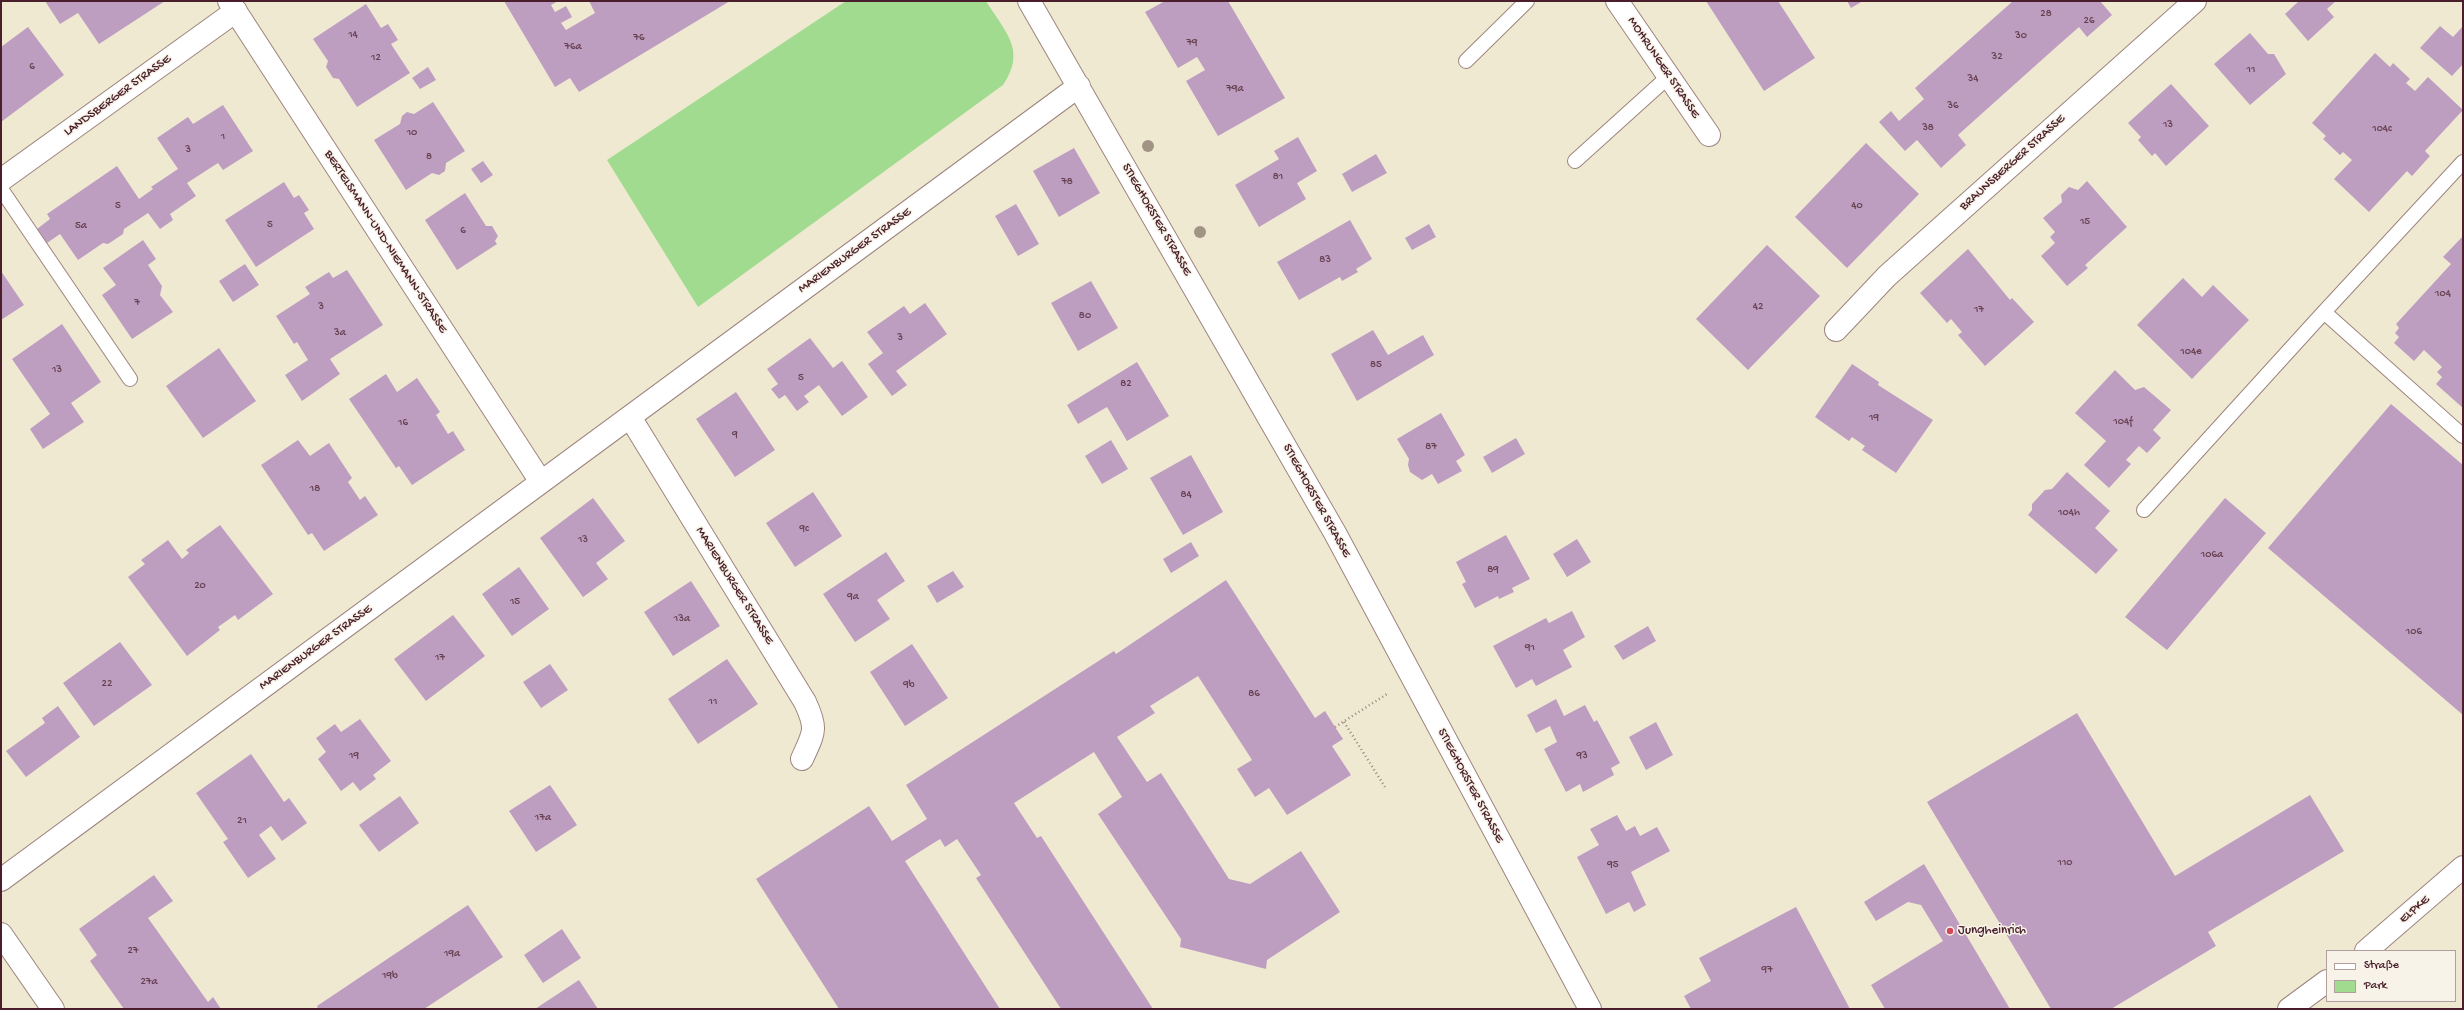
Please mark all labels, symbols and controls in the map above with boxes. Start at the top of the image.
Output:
house number: 28 [2040,7,2052,21]
street label: MOHRUNGER STRASSE [1623,14,1703,122]
house number: 26 [2084,14,2094,28]
house number: 14 [348,28,358,42]
house number: 30 [2015,29,2027,43]
house number: 76 [633,31,645,45]
house number: 79 [1186,36,1198,50]
house number: 76a [564,40,582,54]
house number: 32 [1991,50,2003,64]
house number: 12 [371,51,381,65]
street label: LANDSBERGER STRASSE [61,52,175,140]
house number: 6 [29,60,35,74]
house number: 11 [2247,63,2255,77]
house number: 34 [1968,72,1978,86]
house number: 79a [1226,82,1244,96]
house number: 36 [1947,99,1959,113]
street label: BRAUNSBERGER STRASSE [1957,112,2069,214]
house number: 13 [2163,118,2173,132]
house number: 38 [1922,121,1934,135]
house number: 104c [2372,122,2392,136]
house number: 10 [407,126,417,140]
house number: 1 [221,130,225,144]
house number: 3 [185,143,191,157]
street label: BERTELSMANN-UND-NIEMANN-STRASSE [320,148,450,336]
house number: 8 [426,150,432,164]
street label: STIEGHORSTER STRASSE [1117,161,1195,279]
house number: 81 [1273,170,1283,184]
house number: 78 [1061,175,1073,189]
house number: 5 [115,199,121,213]
house number: 40 [1851,199,1863,213]
street label: MARIENBURGER STRASSE [795,205,915,297]
house number: 15 [2080,215,2090,229]
house number: 5 [267,218,273,232]
house number: 5a [75,219,87,233]
house number: 6 [460,224,466,238]
house number: 83 [1319,253,1331,267]
house number: 104 [2435,287,2451,301]
house number: 7 [134,296,140,310]
house number: 3 [318,300,324,314]
house number: 42 [1753,300,1763,314]
house number: 17 [1974,303,1984,317]
house number: 80 [1079,309,1091,323]
house number: 3a [334,326,346,340]
house number: 3 [897,331,903,345]
house number: 104e [2180,345,2202,359]
house number: 85 [1370,358,1382,372]
house number: 13 [52,363,62,377]
house number: 5 [798,371,804,385]
house number: 82 [1120,377,1132,391]
house number: 19 [1869,411,1879,425]
house number: 104f [2113,415,2133,429]
house number: 16 [398,416,408,430]
house number: 9 [732,428,738,442]
house number: 87 [1425,440,1437,454]
street label: STIEGHORSTER STRASSE [1278,442,1354,560]
house number: 18 [310,482,320,496]
house number: 84 [1180,488,1192,502]
house number: 104h [2058,506,2080,520]
house number: 9c [799,522,809,536]
street label: MARIENBURGER STRASSE [691,524,777,648]
house number: 13 [578,533,588,547]
house number: 106a [2201,548,2223,562]
house number: 89 [1487,563,1499,577]
house number: 20 [194,579,206,593]
house number: 9a [847,590,859,604]
house number: 15 [510,595,520,609]
street label: MARIENBURGER STRASSE [256,602,376,694]
house number: 13a [674,612,690,626]
house number: 106 [2406,625,2422,639]
house number: 91 [1525,641,1535,655]
house number: 17 [435,651,445,665]
house number: 22 [102,677,112,691]
house number: 9b [903,678,915,692]
house number: 86 [1248,687,1260,701]
house number: 11 [709,695,717,709]
street label: STIEGHORSTER STRASSE [1433,726,1507,846]
house number: 19 [349,749,359,763]
house number: 93 [1576,749,1588,763]
house number: 17a [535,811,551,825]
house number: 21 [237,814,247,828]
house number: 110 [2057,856,2073,870]
house number: 95 [1607,858,1619,872]
street label: ELPKE [2397,893,2433,927]
place label: Jungheinrich [1958,923,2026,939]
marker: Jungheinrich [1945,926,1955,936]
house number: 27 [127,944,139,958]
house number: 19a [444,947,460,961]
legend [2326,950,2456,1002]
text: Straße [2364,959,2399,973]
house number: 97 [1761,963,1773,977]
house number: 19b [382,969,398,983]
house number: 27a [140,975,158,989]
text: Park [2364,979,2387,993]

